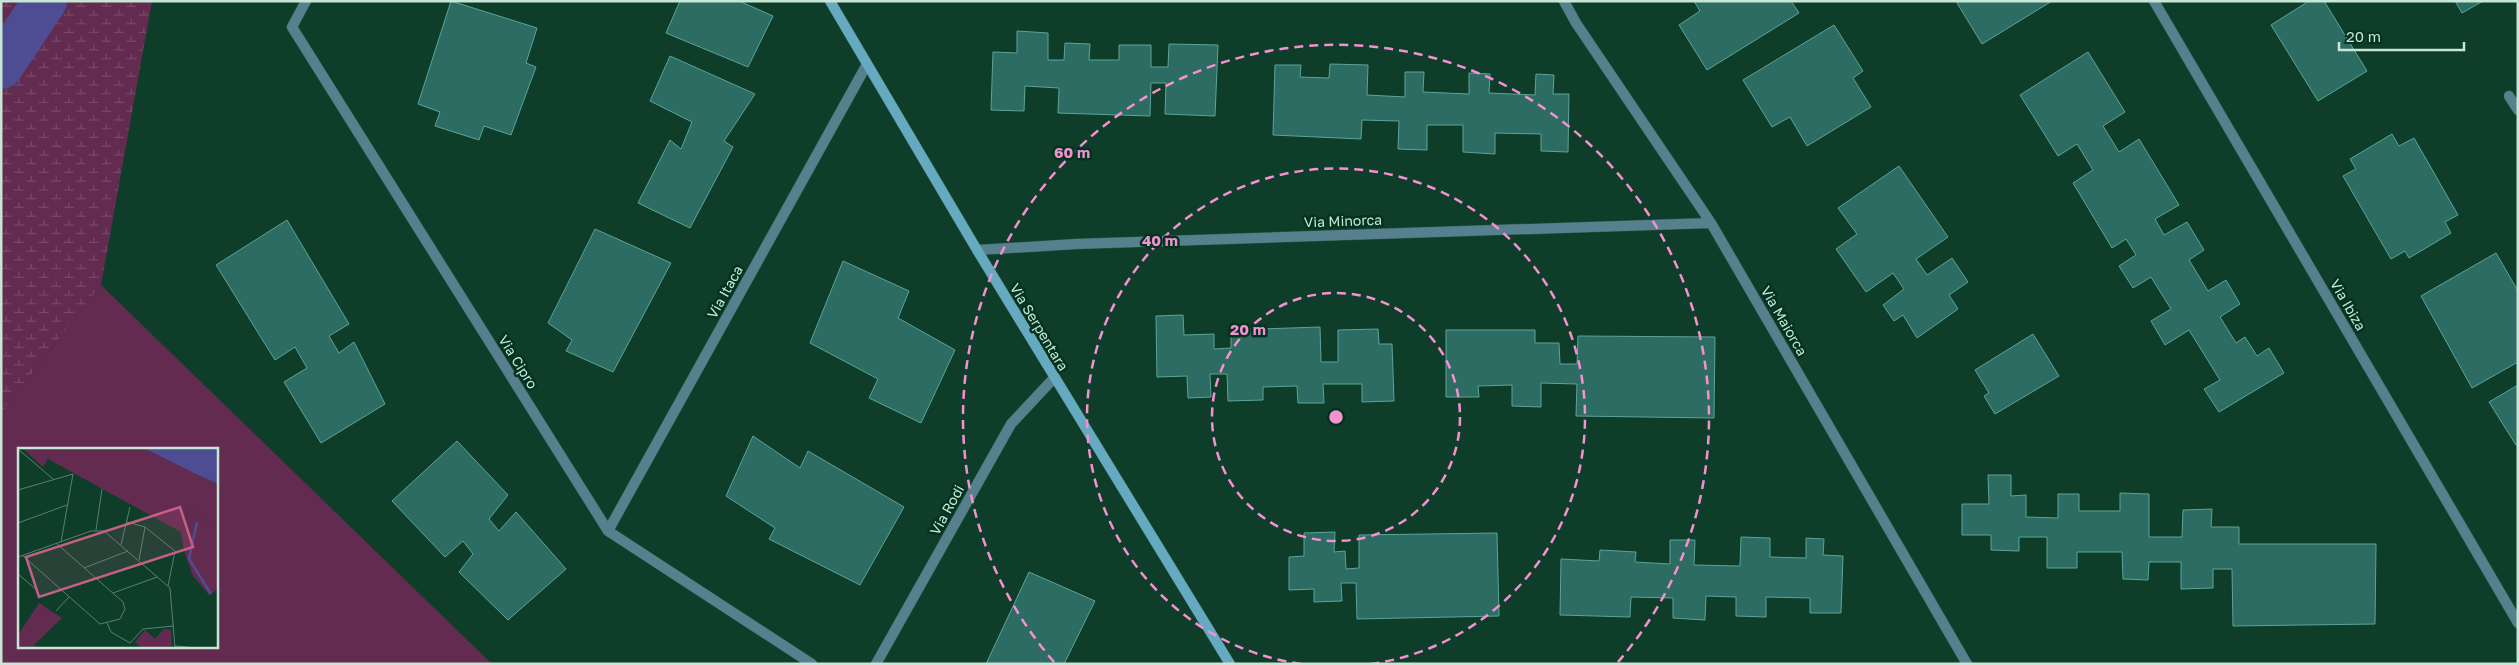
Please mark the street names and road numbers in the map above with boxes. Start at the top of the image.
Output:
street label: Via Minorca [1304,211,1382,230]
street label: Via Itaca [703,262,746,321]
street label: Via Ibiza [2327,276,2370,333]
street label: Via Serpentara [1007,280,1072,374]
street label: Via Maiorca [1758,283,1811,359]
street label: Via Cipro [495,332,542,392]
street label: Via Rodi [926,482,967,538]

